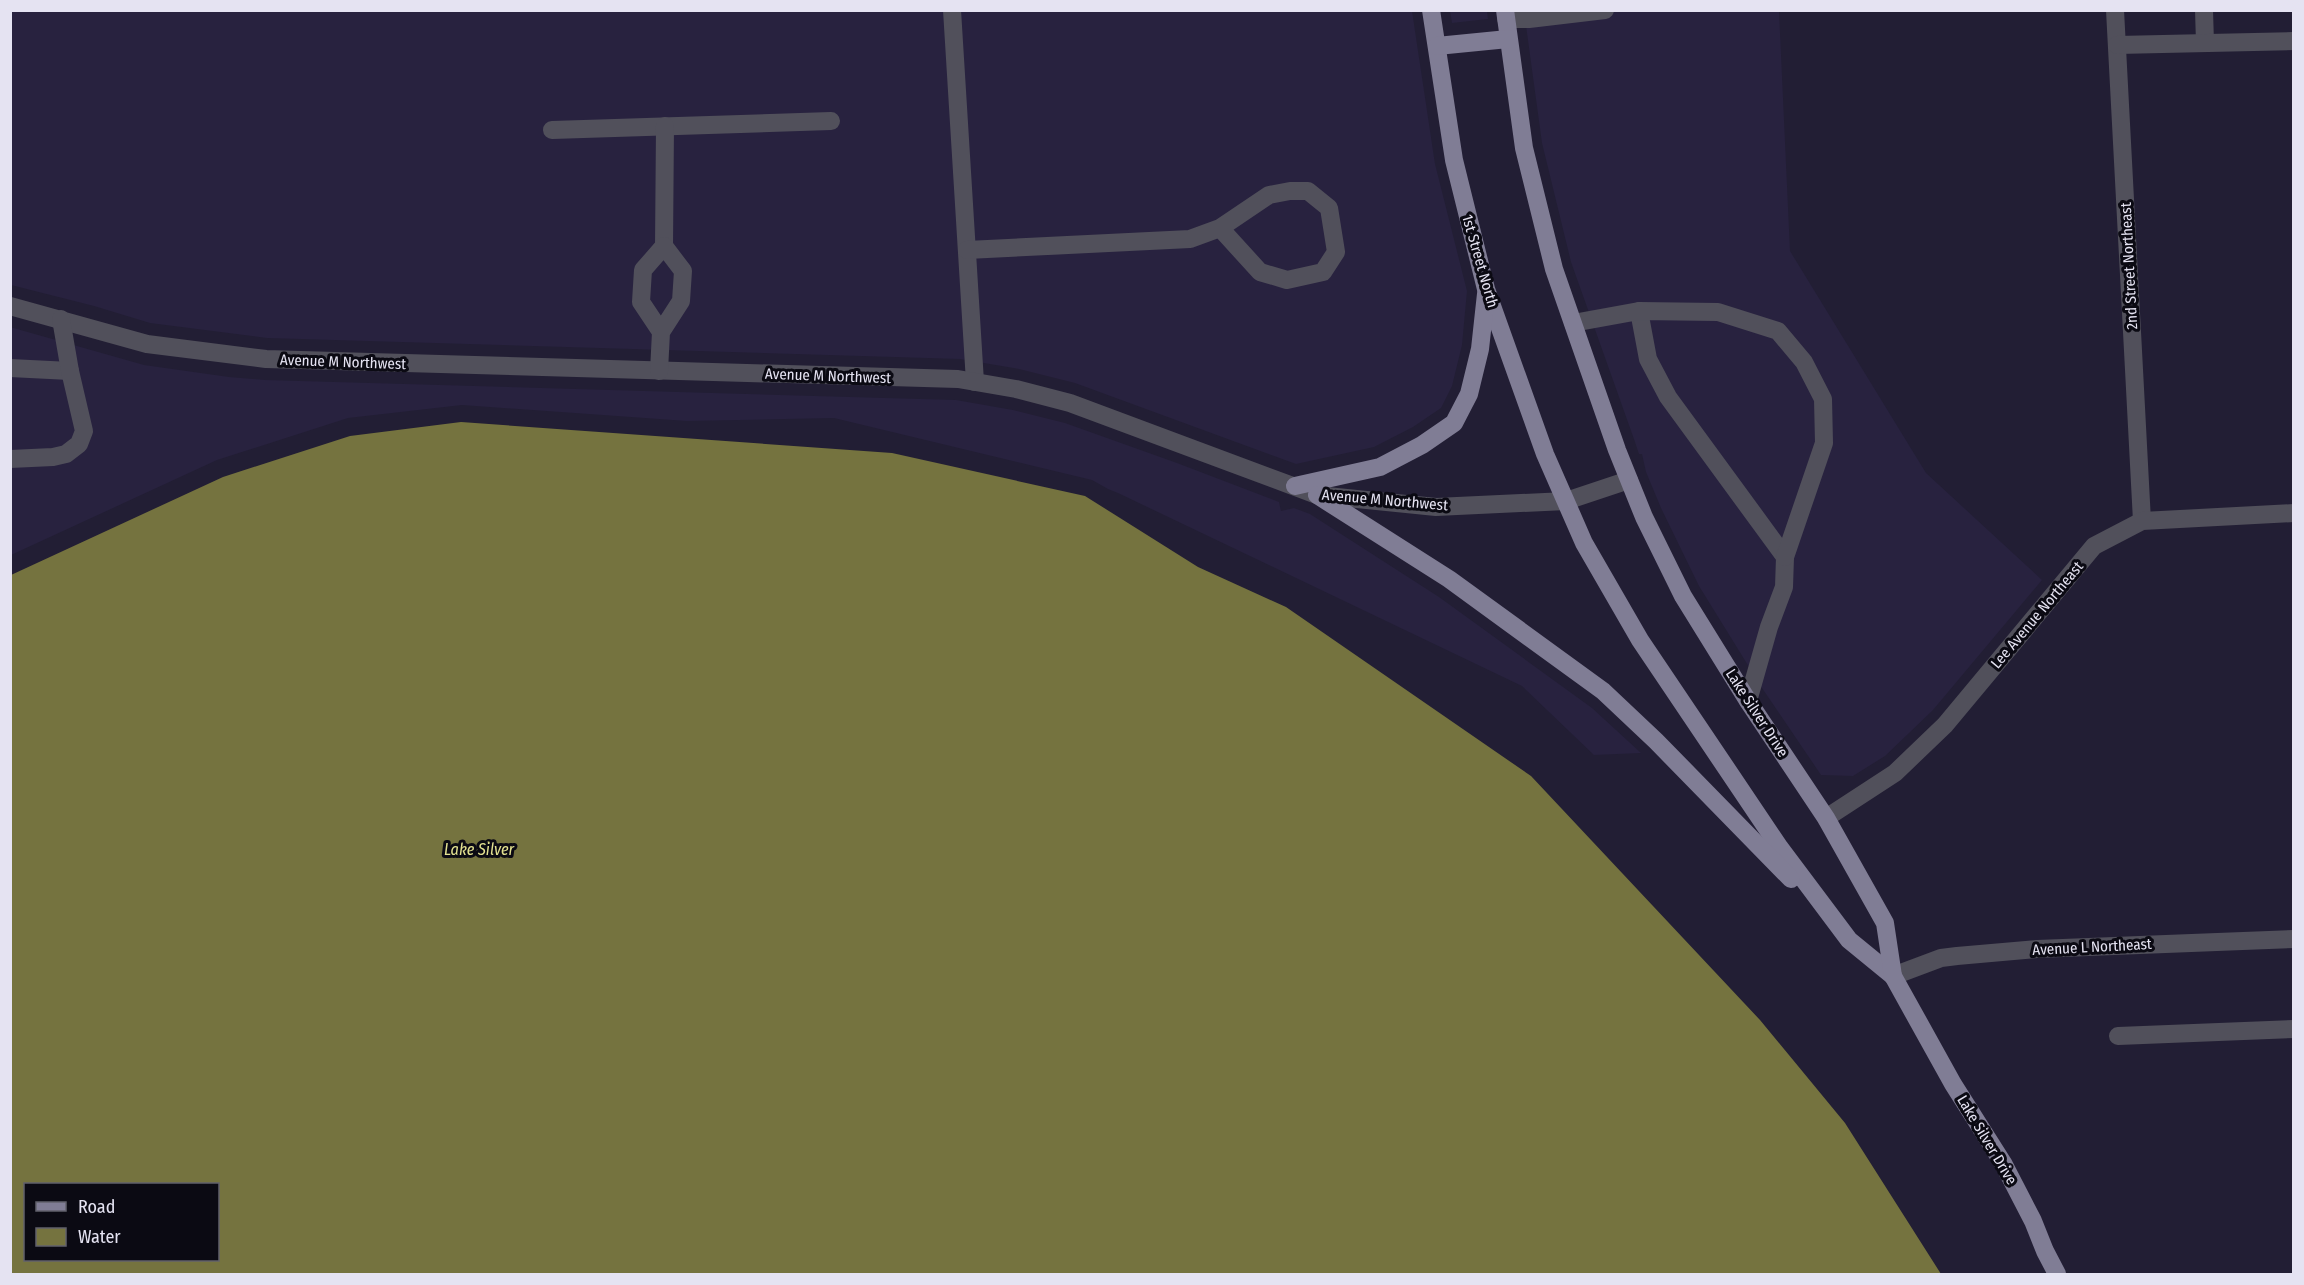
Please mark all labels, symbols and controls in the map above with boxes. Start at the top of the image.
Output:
street label: 2nd Street Northeast [2117,202,2141,330]
street label: 1st Street North [1458,212,1502,310]
street label: Avenue M Northwest [280,351,407,373]
street label: Avenue M Northwest [765,365,892,387]
street label: Avenue M Northwest [1321,486,1449,514]
street label: Lee Avenue Northeast [1987,558,2087,672]
street label: Lake Silver Drive [1722,666,1792,760]
water label: Lake Silver [444,840,515,859]
street label: Avenue L Northeast [2032,935,2152,959]
street label: Lake Silver Drive [1953,1092,2021,1188]
legend [24,1183,219,1261]
text: Road [78,1196,115,1218]
text: Water [78,1226,121,1248]

